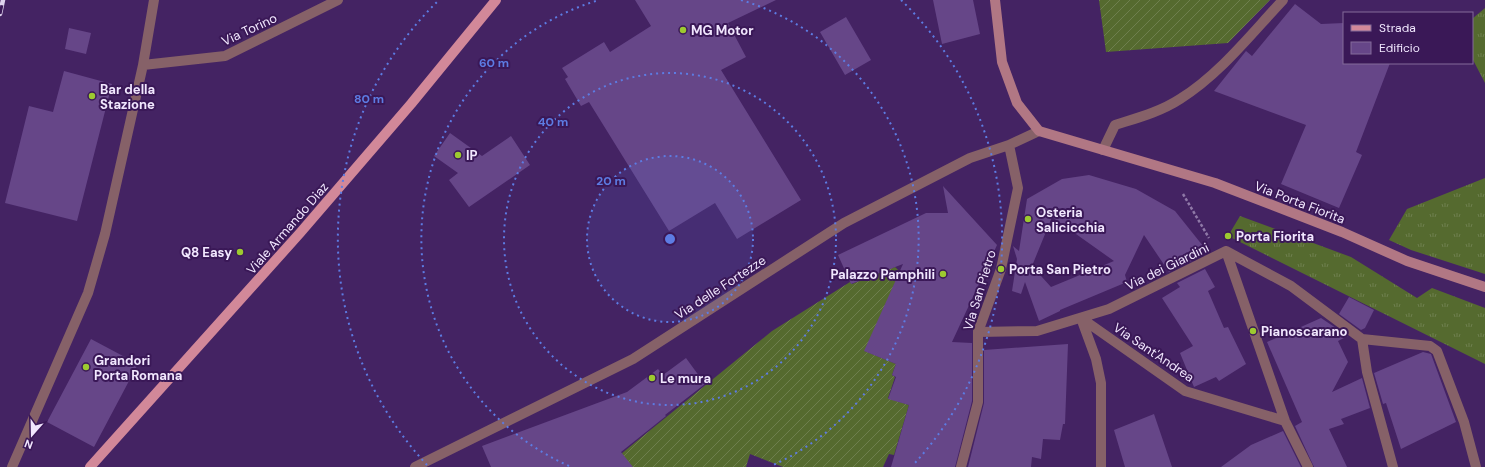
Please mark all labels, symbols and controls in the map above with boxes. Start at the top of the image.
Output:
street label: Via Torino [219,9,280,50]
legend [1343,12,1473,64]
text: Strada [1379,20,1416,36]
place label: MG Motor [691,22,754,39]
marker: MG Motor [678,25,688,35]
text: Edificio [1379,40,1420,56]
text: 60 m [479,55,509,71]
place label: Bar della Stazione [100,81,155,113]
marker: Bar della Stazione [87,91,97,101]
text: 80 m [354,91,384,107]
text: 40 m [538,114,568,130]
place label: IP [466,147,478,164]
marker: IP [453,150,463,160]
text: 20 m [596,173,626,189]
street label: Via Porta Fiorita [1252,177,1347,228]
street label: Viale Armando Diaz [243,179,332,278]
place label: Osteria Salicicchia [1036,204,1105,236]
marker: Osteria Salicicchia [1023,214,1033,224]
place label: Porta Fiorita [1236,228,1314,245]
marker: Porta Fiorita [1223,231,1233,241]
centre of rings [663,232,677,246]
street label: Via dei Giardini [1123,239,1212,294]
place label: Q8 Easy [181,244,232,261]
marker: Q8 Easy [235,247,245,257]
street label: Via San Pietro [959,248,1000,332]
street label: Via delle Fortezze [671,252,769,323]
place label: Porta San Pietro [1009,261,1111,278]
marker: Porta San Pietro [996,264,1006,274]
place label: Palazzo Pamphili [830,266,935,283]
marker: Palazzo Pamphili [938,269,948,279]
street label: Via Sant'Andrea [1110,319,1197,386]
place label: Pianoscarano [1261,323,1347,340]
marker: Pianoscarano [1248,326,1258,336]
place label: Grandori Porta Romana [94,352,182,384]
marker: Grandori Porta Romana [81,362,91,372]
place label: Le mura [660,370,711,387]
marker: Le mura [647,373,657,383]
north arrow [12,415,52,455]
text: N [22,436,35,452]

